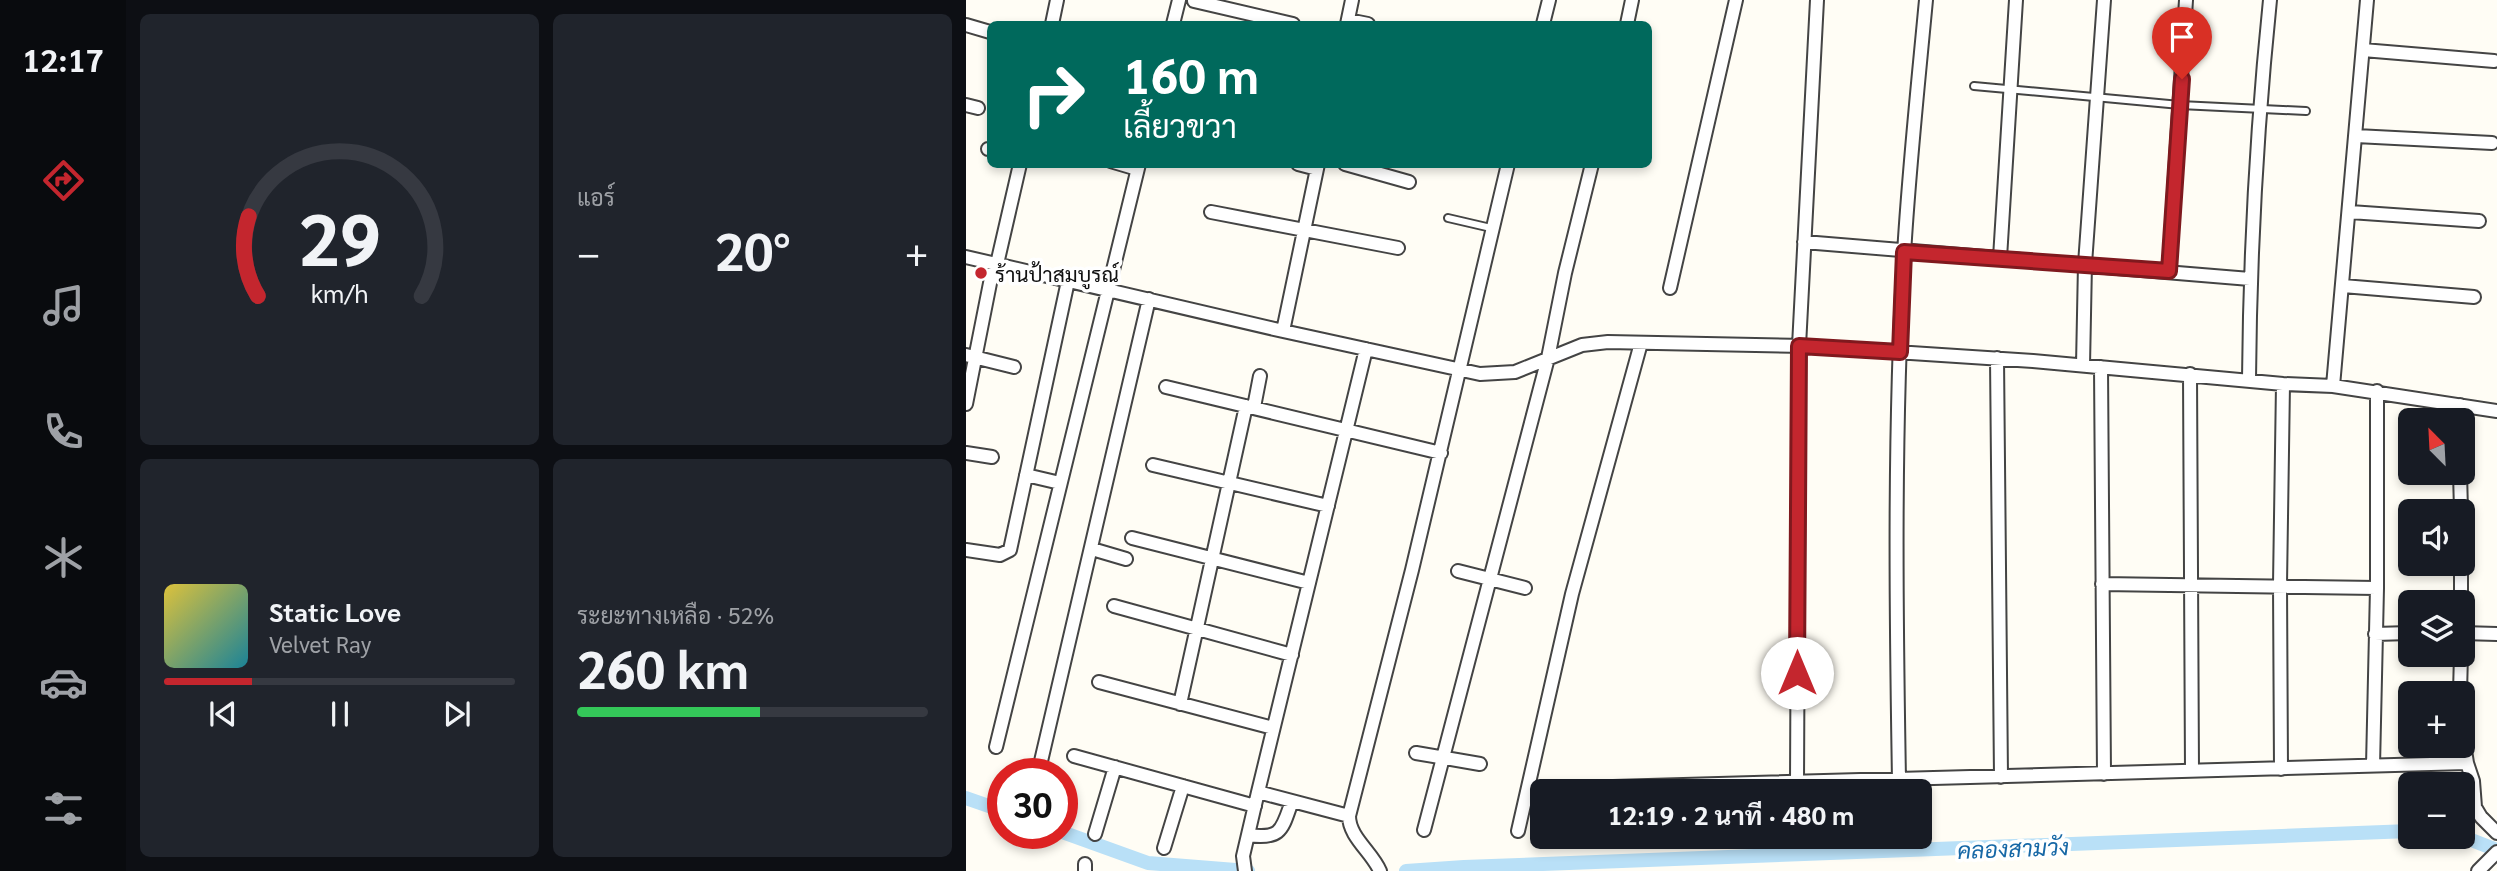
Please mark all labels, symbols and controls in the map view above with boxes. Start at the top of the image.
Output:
pin [2152,7,2212,79]
icon: arrive [2163,18,2201,56]
text: 12:17 [22,38,104,79]
text: 160 m [1123,42,1259,105]
icon: right [1008,49,1099,140]
text: เลี้ยวขวา [1123,104,1237,145]
icon: directions [39,156,88,205]
text: แอร์ [577,181,615,211]
text: 29 [298,188,381,283]
text: 20° [715,215,790,283]
text: − [577,225,600,275]
text: + [905,225,928,275]
place label: ร้านป้าสมบูรณ์ [995,260,1119,290]
marker: ร้านป้าสมบูรณ์ [973,265,989,281]
text: km/h [311,275,368,308]
icon: music [39,281,88,330]
icon: phone [39,407,88,456]
north arrow [2398,408,2474,485]
map controls [2398,408,2475,849]
button: sound [2398,499,2475,576]
icon: climate [39,533,88,582]
button: layers [2398,590,2475,667]
text: Static Love [269,594,401,628]
text: ระยะทางเหลือ · 52% [577,599,774,629]
text: Velvet Ray [269,628,371,658]
text: 260 km [577,633,749,701]
position arrow [1760,636,1834,710]
icon: car [39,658,88,707]
button: + [2398,681,2475,758]
icon: previous [204,695,242,733]
icon: pause [321,695,359,733]
icon: next [438,695,476,733]
speed limit sign: 30 [987,758,1078,849]
button: − [2398,772,2475,849]
icon: filters [39,784,88,833]
text: 12:19 · 2 นาที · 480 m [1608,797,1854,831]
water label: คลองสามวัง [1957,830,2069,864]

